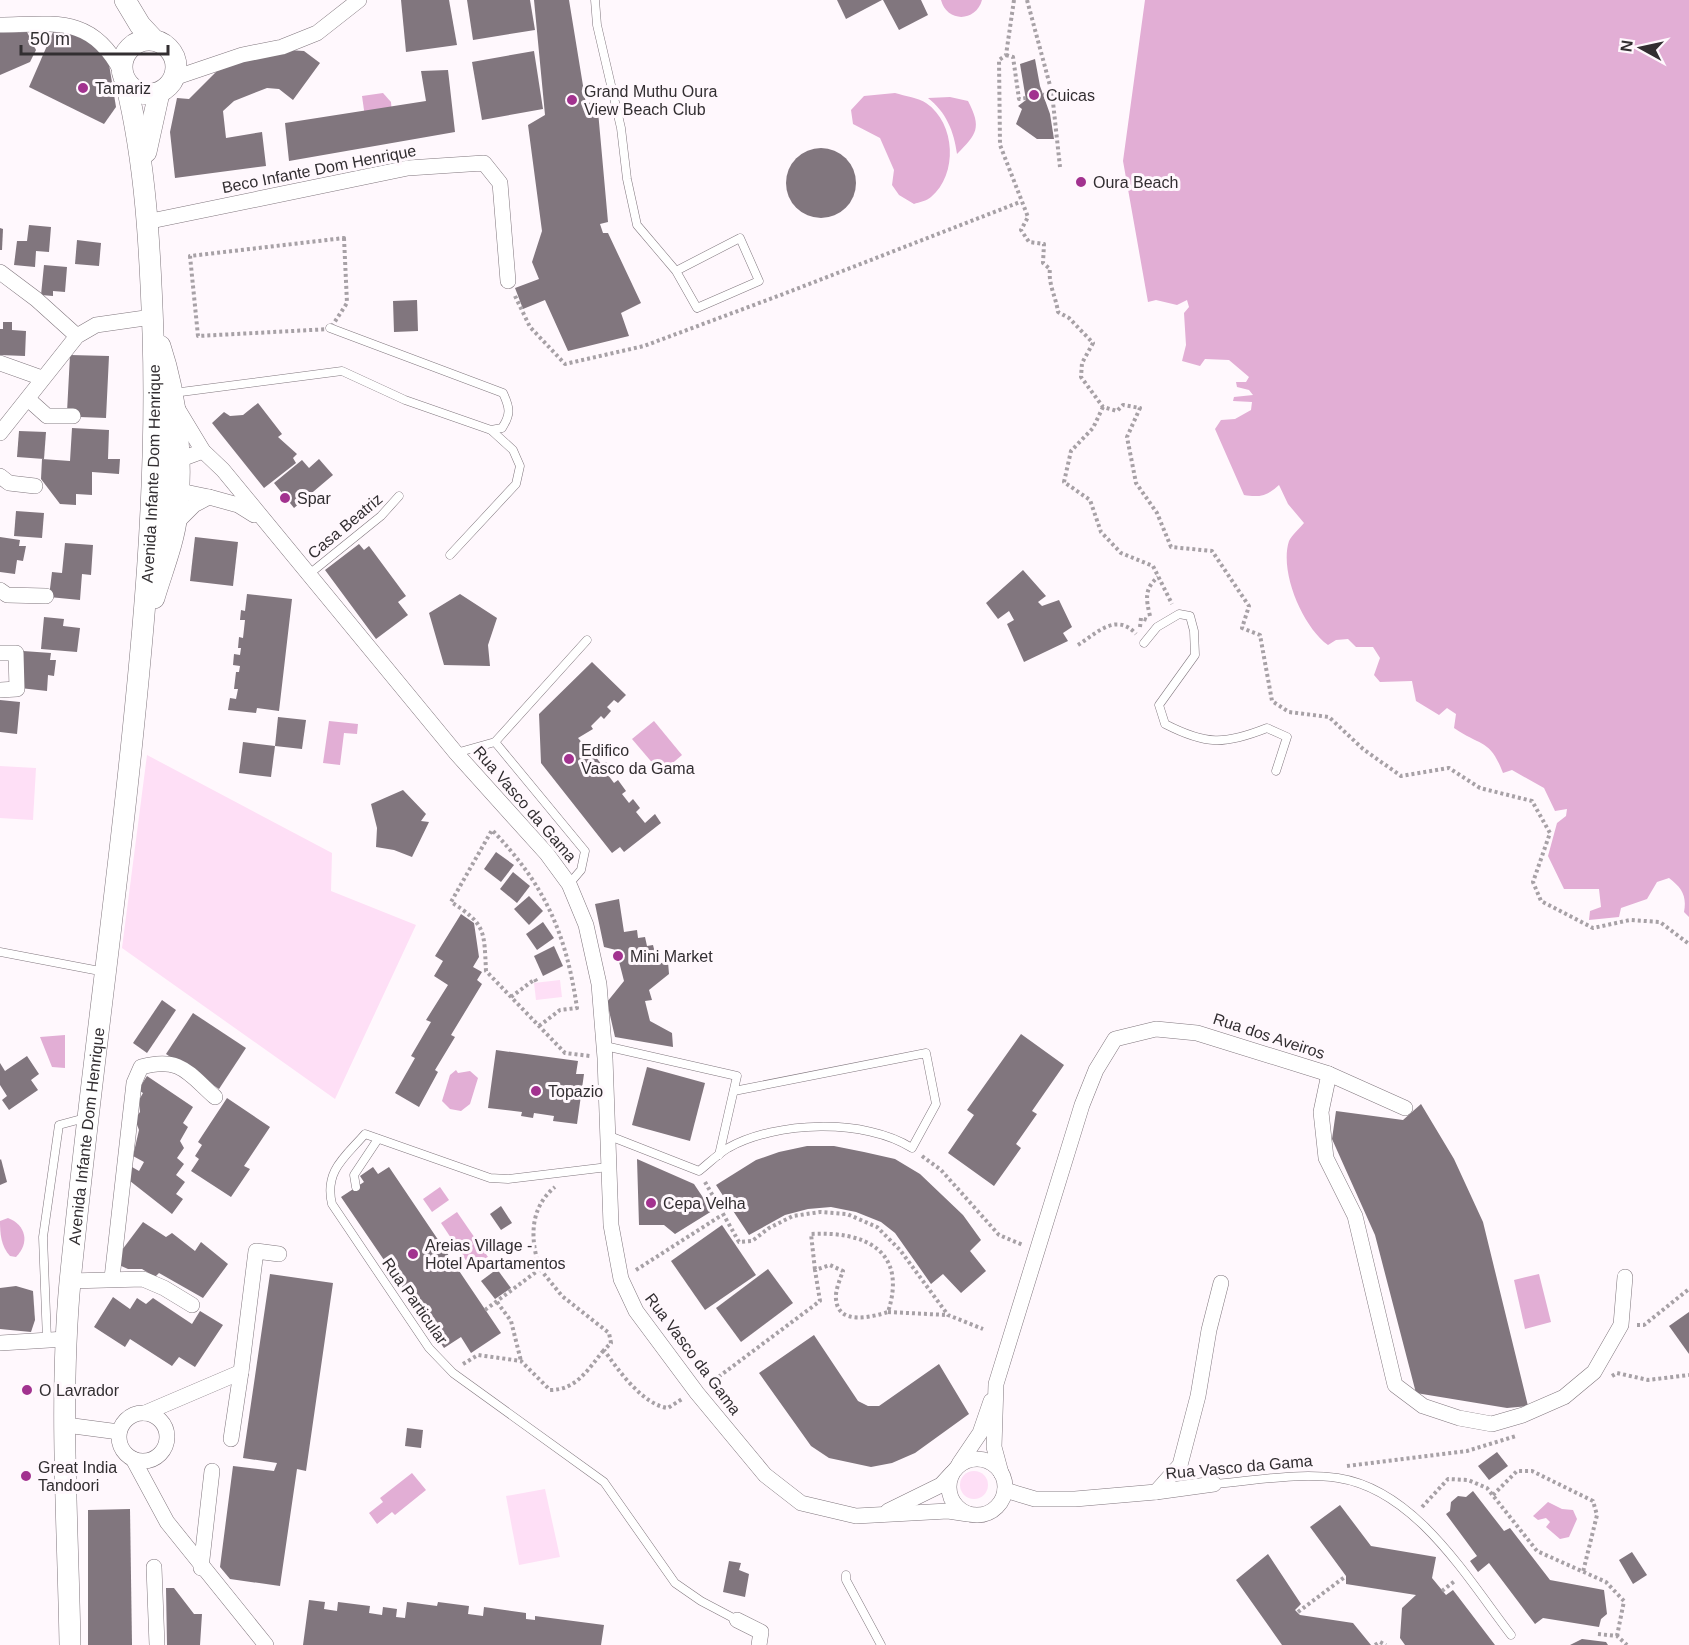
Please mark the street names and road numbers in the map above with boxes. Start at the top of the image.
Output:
street label: Beco Infante Dom Henrique [220,142,418,196]
street label: Avenida Infante Dom Henrique [138,364,162,583]
street label: Casa Beatriz [304,490,386,562]
street label: Rua Vasco da Gama [470,743,580,865]
street label: Rua dos Aveiros [1211,1010,1327,1062]
street label: Avenida Infante Dom Henrique [65,1026,107,1246]
street label: Rua Particular [379,1255,451,1348]
street label: Rua Vasco da Gama [642,1290,744,1418]
street label: Rua Vasco da Gama [1165,1452,1313,1482]

